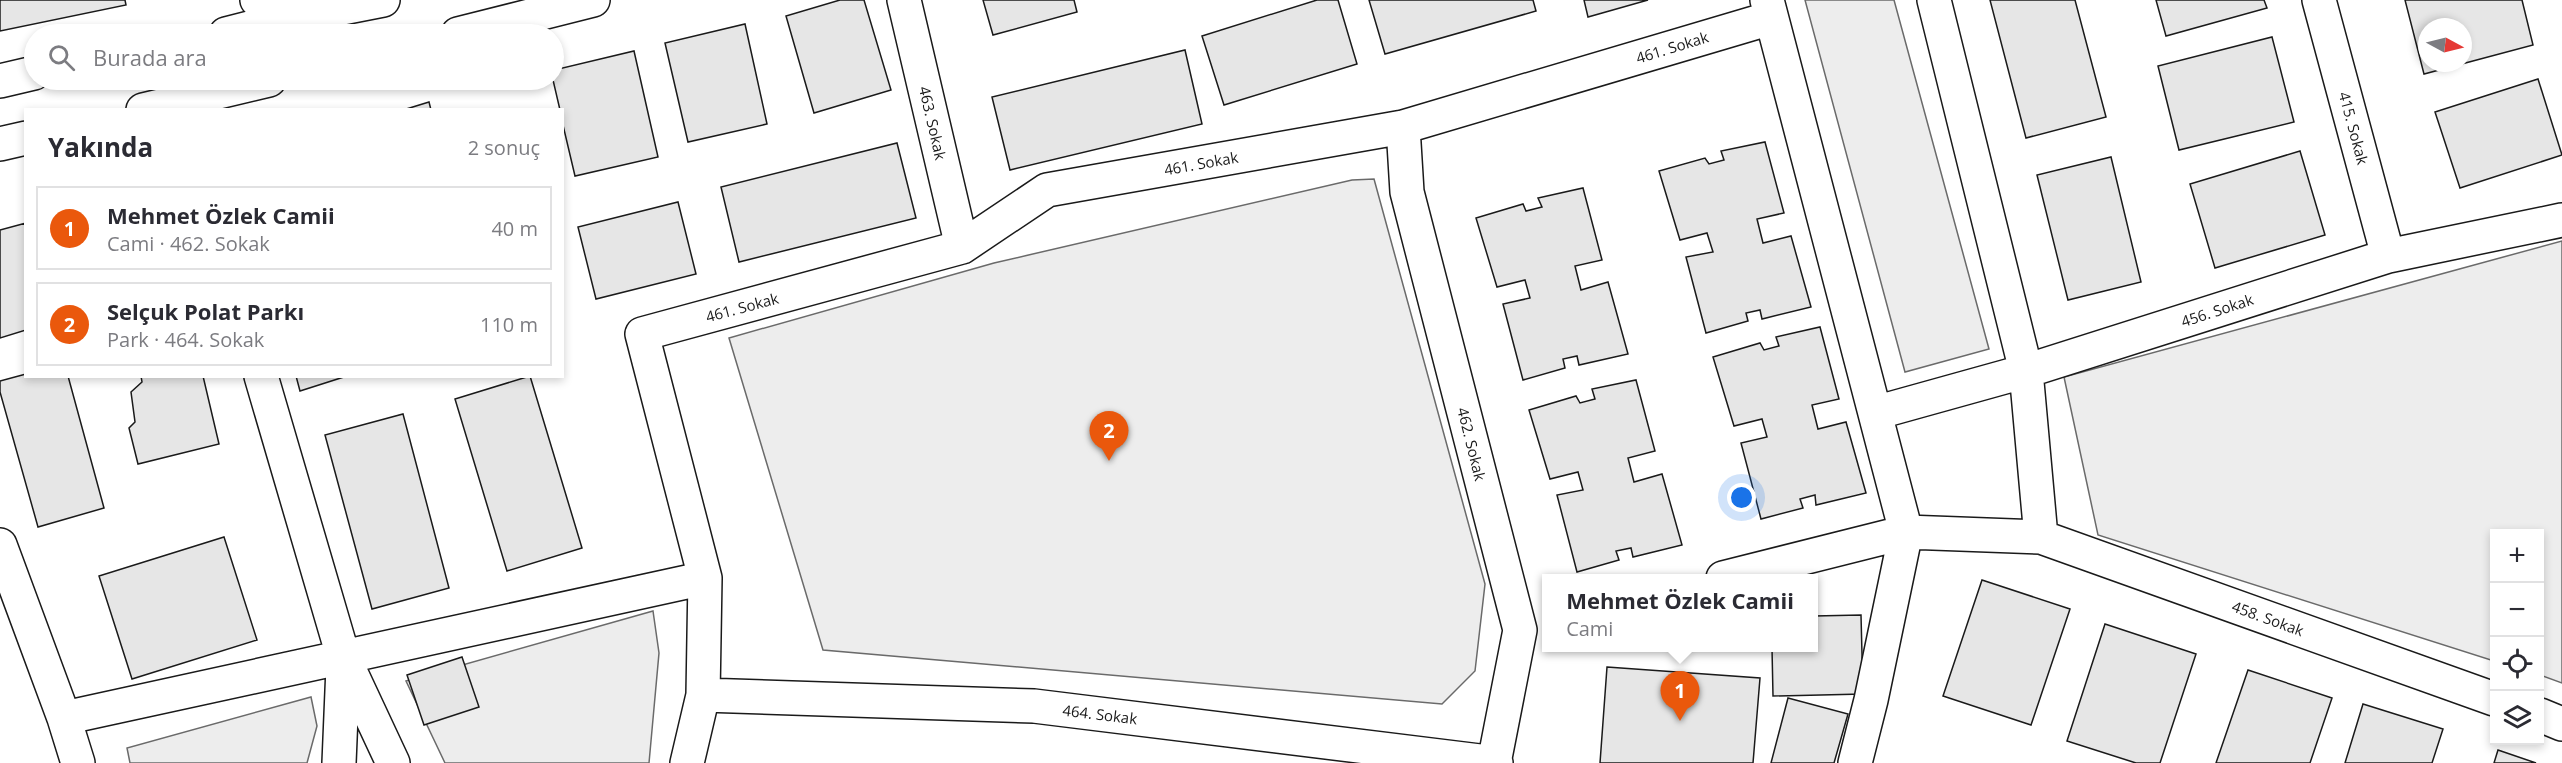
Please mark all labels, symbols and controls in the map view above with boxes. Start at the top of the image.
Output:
north arrow [2418,18,2472,72]
search box [24,24,564,90]
street label: 461. Sokak [1633,26,1711,68]
icon: search [45,41,78,74]
text: Burada ara [93,42,207,72]
street label: 463. Sokak [915,84,951,162]
street label: 415. Sokak [2335,89,2373,167]
text: Yakında [48,129,153,165]
text: 2 sonuç [468,134,540,161]
street label: 461. Sokak [1162,147,1240,179]
text: Mehmet Özlek Camii [107,200,335,230]
text: 1 [64,215,75,242]
text: 40 m [491,215,538,242]
text: Cami · 462. Sokak [107,230,270,257]
street label: 461. Sokak [703,288,781,326]
street label: 456. Sokak [2178,289,2256,331]
text: Selçuk Polat Parkı [107,296,304,326]
text: 2 [64,311,75,338]
text: 110 m [480,311,538,338]
text: Park · 464. Sokak [107,326,264,353]
street label: 462. Sokak [1453,405,1491,483]
pin: 2 [1090,412,1128,461]
your location [1727,483,1756,512]
map controls [2490,529,2544,745]
button: + [2490,529,2544,583]
popup [1542,574,1818,652]
button: − [2490,583,2544,637]
text: Mehmet Özlek Camii [1566,585,1794,615]
street label: 458. Sokak [2229,596,2307,640]
text: Cami [1566,615,1613,642]
button: locate [2490,637,2544,691]
pin: 1 [1660,672,1700,721]
button: layers [2490,691,2544,745]
street label: 464. Sokak [1062,700,1139,729]

